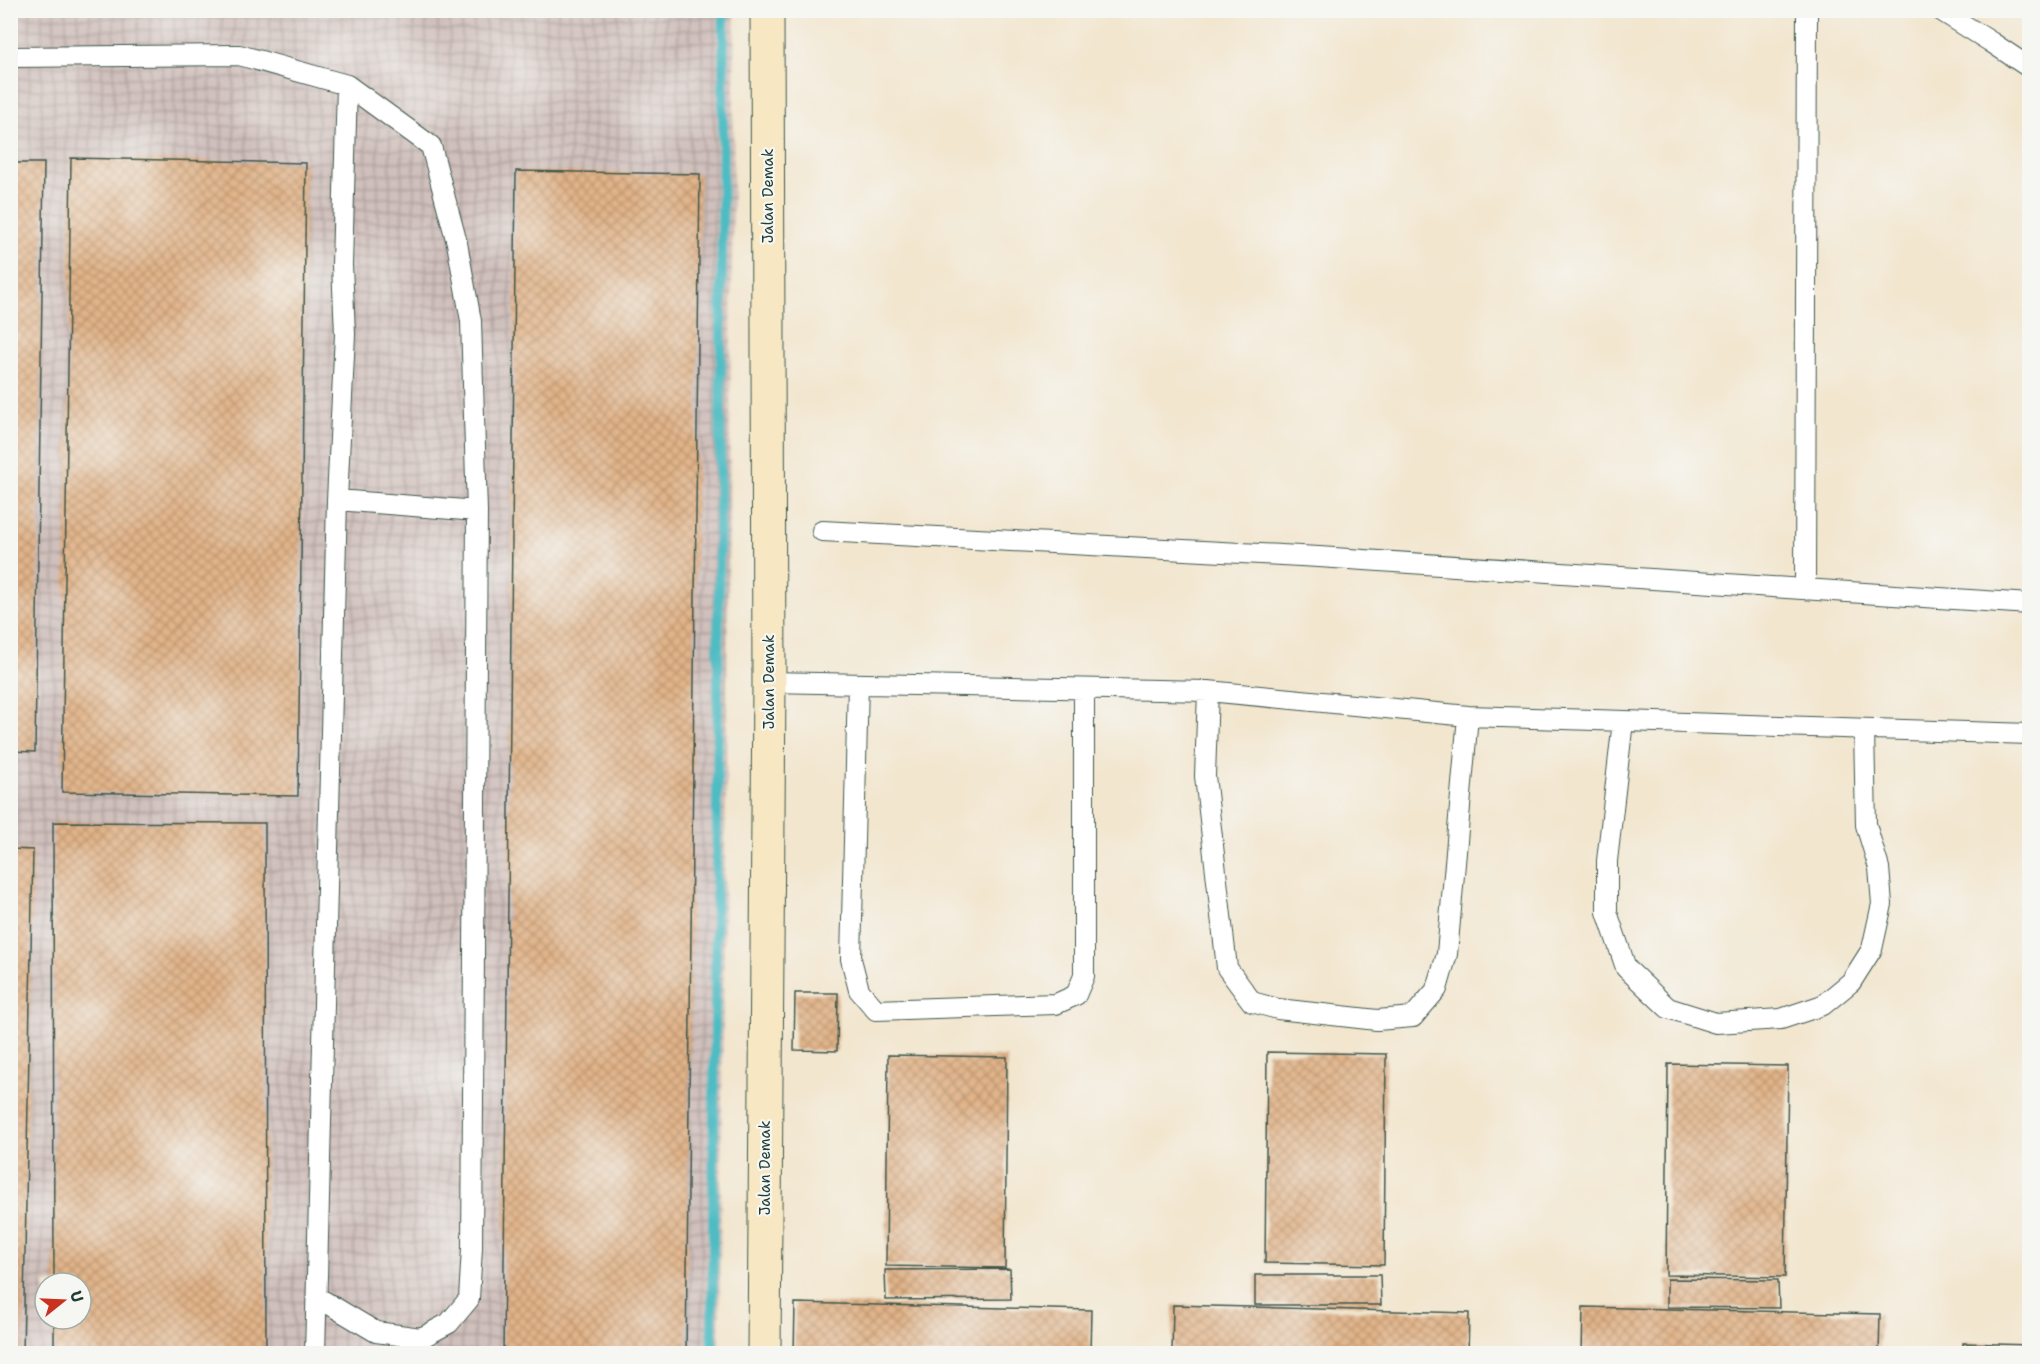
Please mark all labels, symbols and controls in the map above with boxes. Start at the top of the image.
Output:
street label: Jalan Demak [758,148,778,244]
street label: Jalan Demak [759,634,779,730]
street label: Jalan Demak [755,1120,775,1216]
north arrow [33,1271,93,1331]
text: U [65,1288,88,1305]

